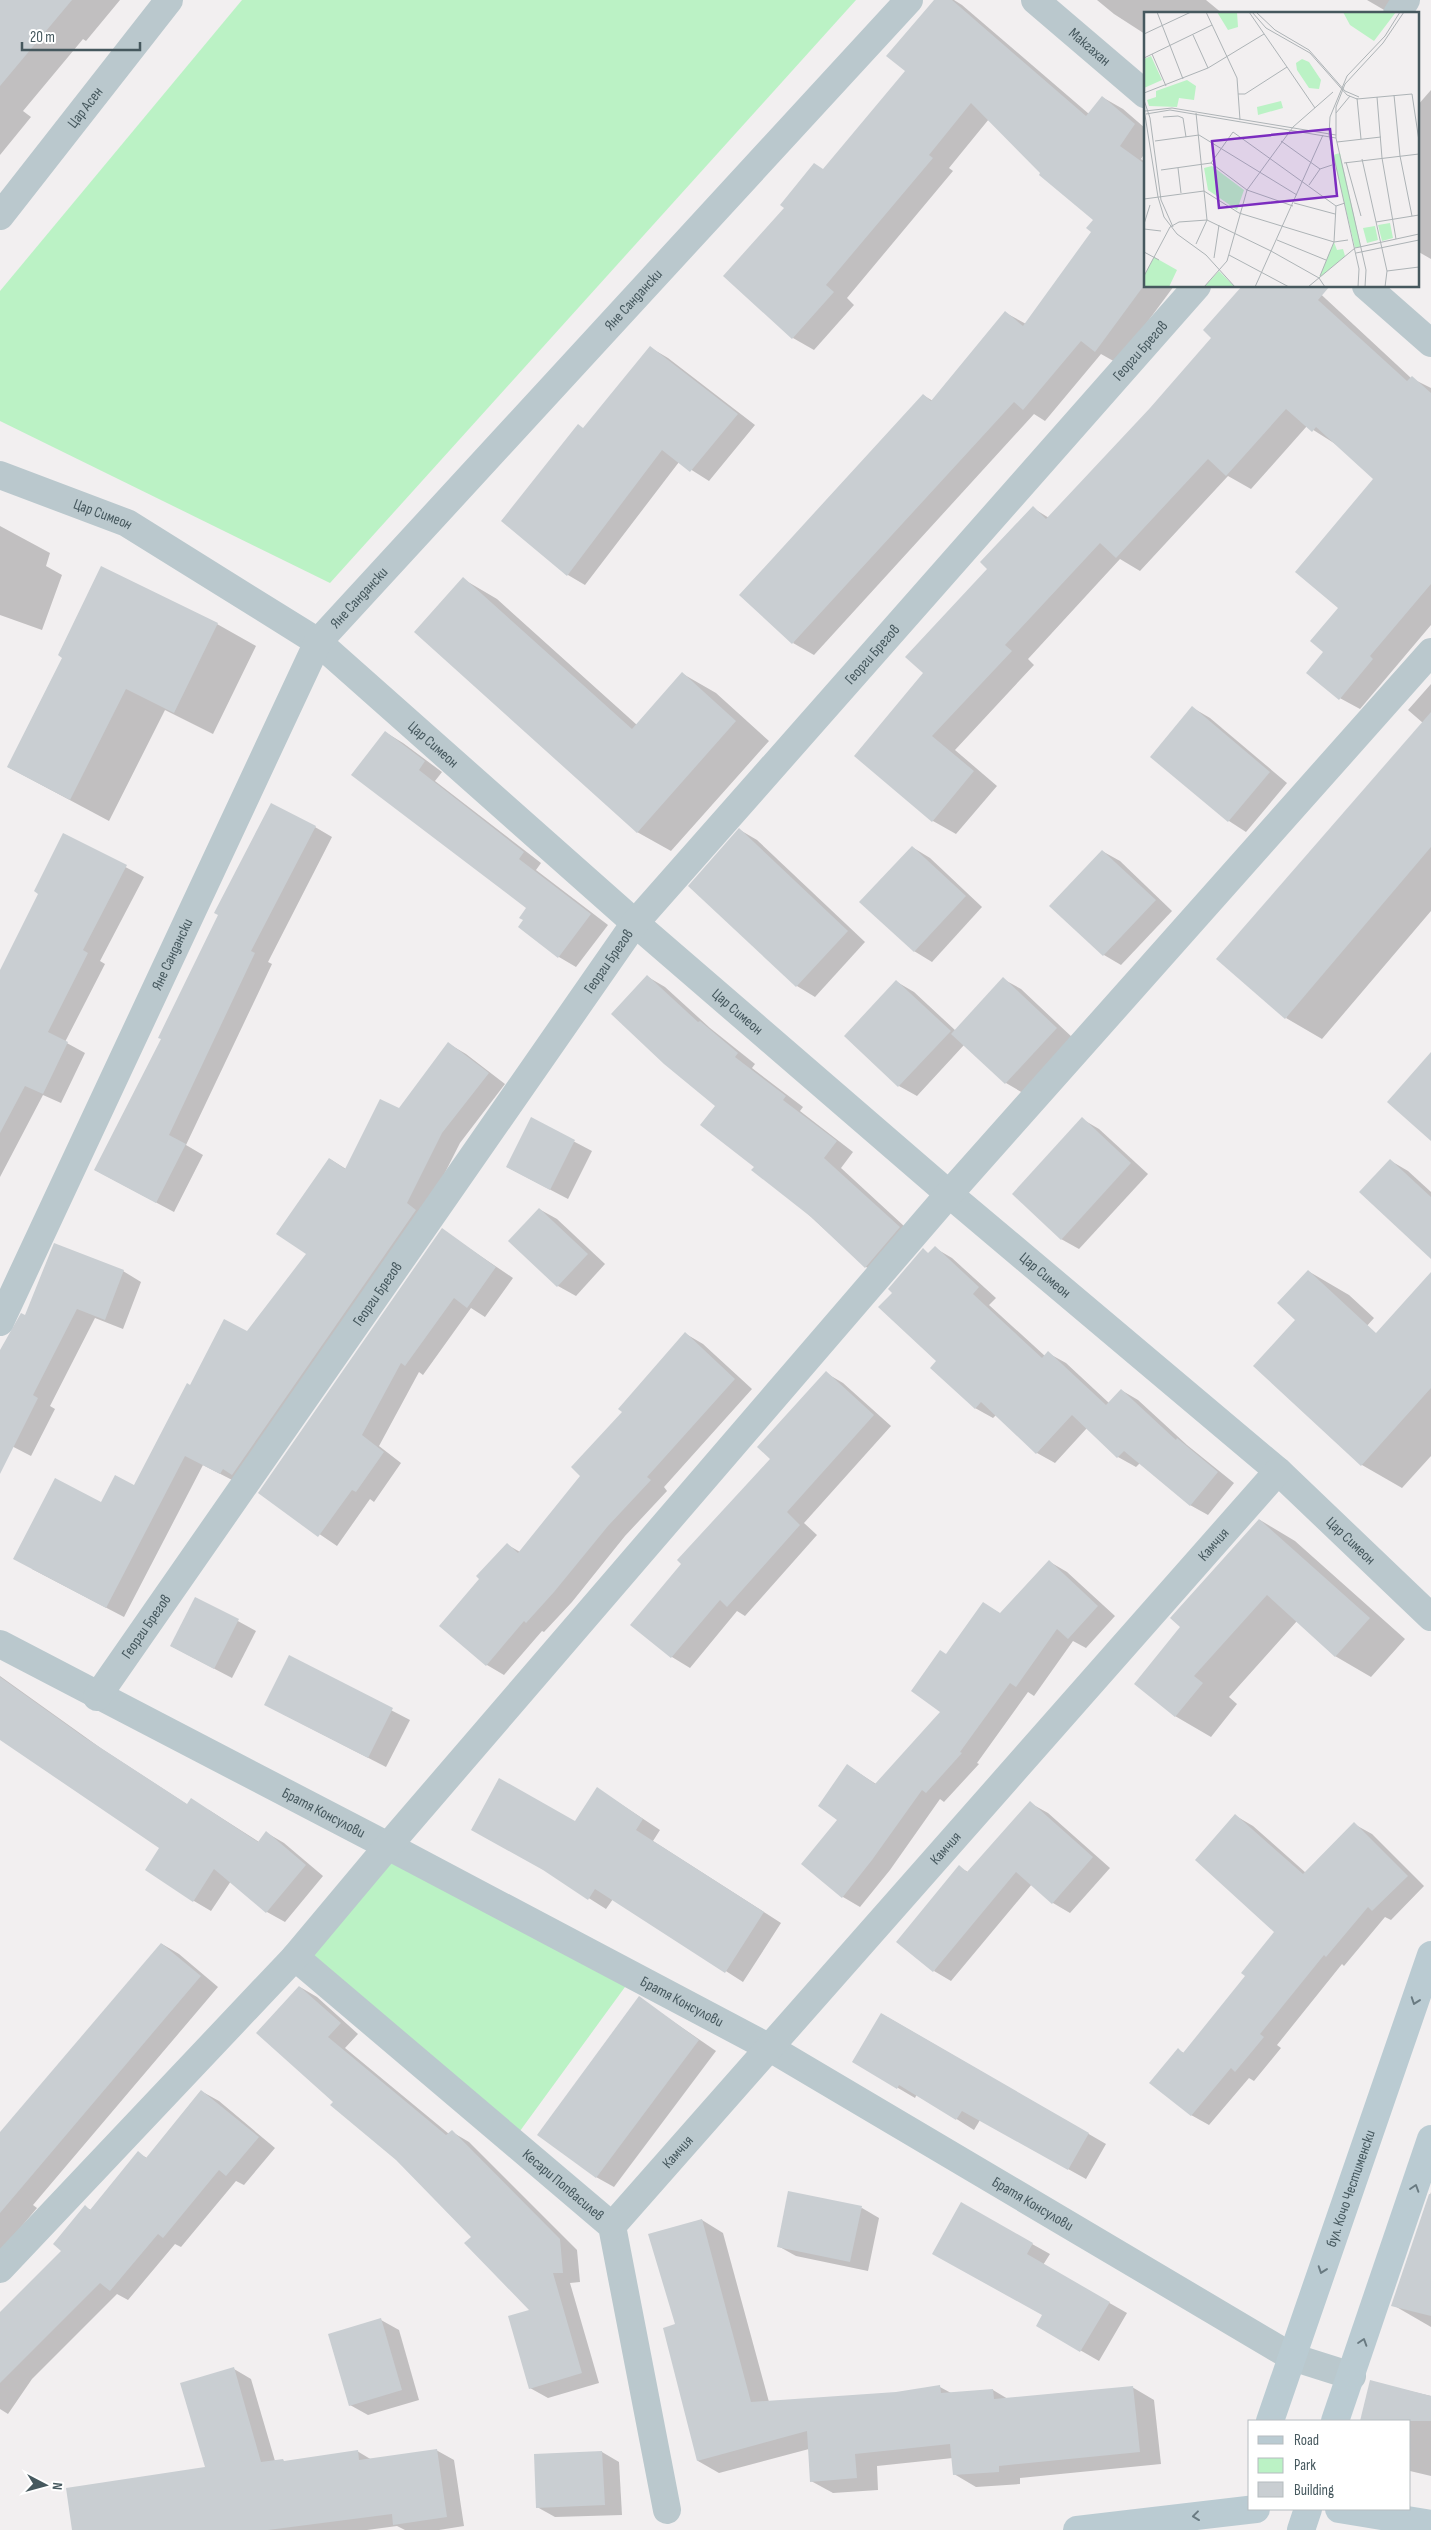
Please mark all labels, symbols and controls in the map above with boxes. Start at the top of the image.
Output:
inset map [1144,12,1418,288]
scale bar [22,20,140,52]
street label: Макгахан [1065,24,1115,70]
text: 20 m [30,28,55,47]
street label: Цар Асен [63,83,107,132]
street label: Яне Сандански [600,265,666,334]
street label: Георги Брегов [1108,317,1172,385]
street label: Цар Симеон [71,494,136,534]
street label: Яне Сандански [326,563,392,632]
street label: Георги Брегов [840,620,904,688]
street label: Цар Симеон [404,717,463,772]
street label: Яне Сандански [147,915,197,993]
street label: Георги Брегов [579,925,637,997]
street label: Цар Симеон [708,984,767,1039]
street label: Цар Симеон [1016,1248,1075,1302]
street label: Георги Брегов [348,1258,406,1330]
street label: Цар Симеон [1322,1512,1380,1569]
street label: Камчия [1194,1524,1233,1565]
street label: Георги Брегов [117,1591,175,1662]
street label: Братя Консулови [279,1783,369,1842]
street label: Камчия [926,1827,965,1869]
street label: Братя Консулови [637,1972,727,2031]
one-way arrow [1411,1996,1421,2005]
street label: бул. Кочо Честименски [1321,2127,1379,2250]
street label: Камчия [658,2131,697,2172]
street label: Кесари Попвасилев [519,2145,608,2225]
street label: Братя Консулови [989,2172,1077,2235]
one-way arrow [1409,2184,1419,2193]
one-way arrow [1318,2265,1328,2274]
one-way arrow [1357,2339,1367,2347]
legend [1248,2420,1411,2510]
text: Road [1294,2431,1319,2450]
text: Park [1294,2456,1316,2475]
north arrow [20,2460,70,2510]
text: Building [1294,2481,1334,2500]
text: N [49,2482,66,2491]
one-way arrow [1192,2510,1200,2521]

